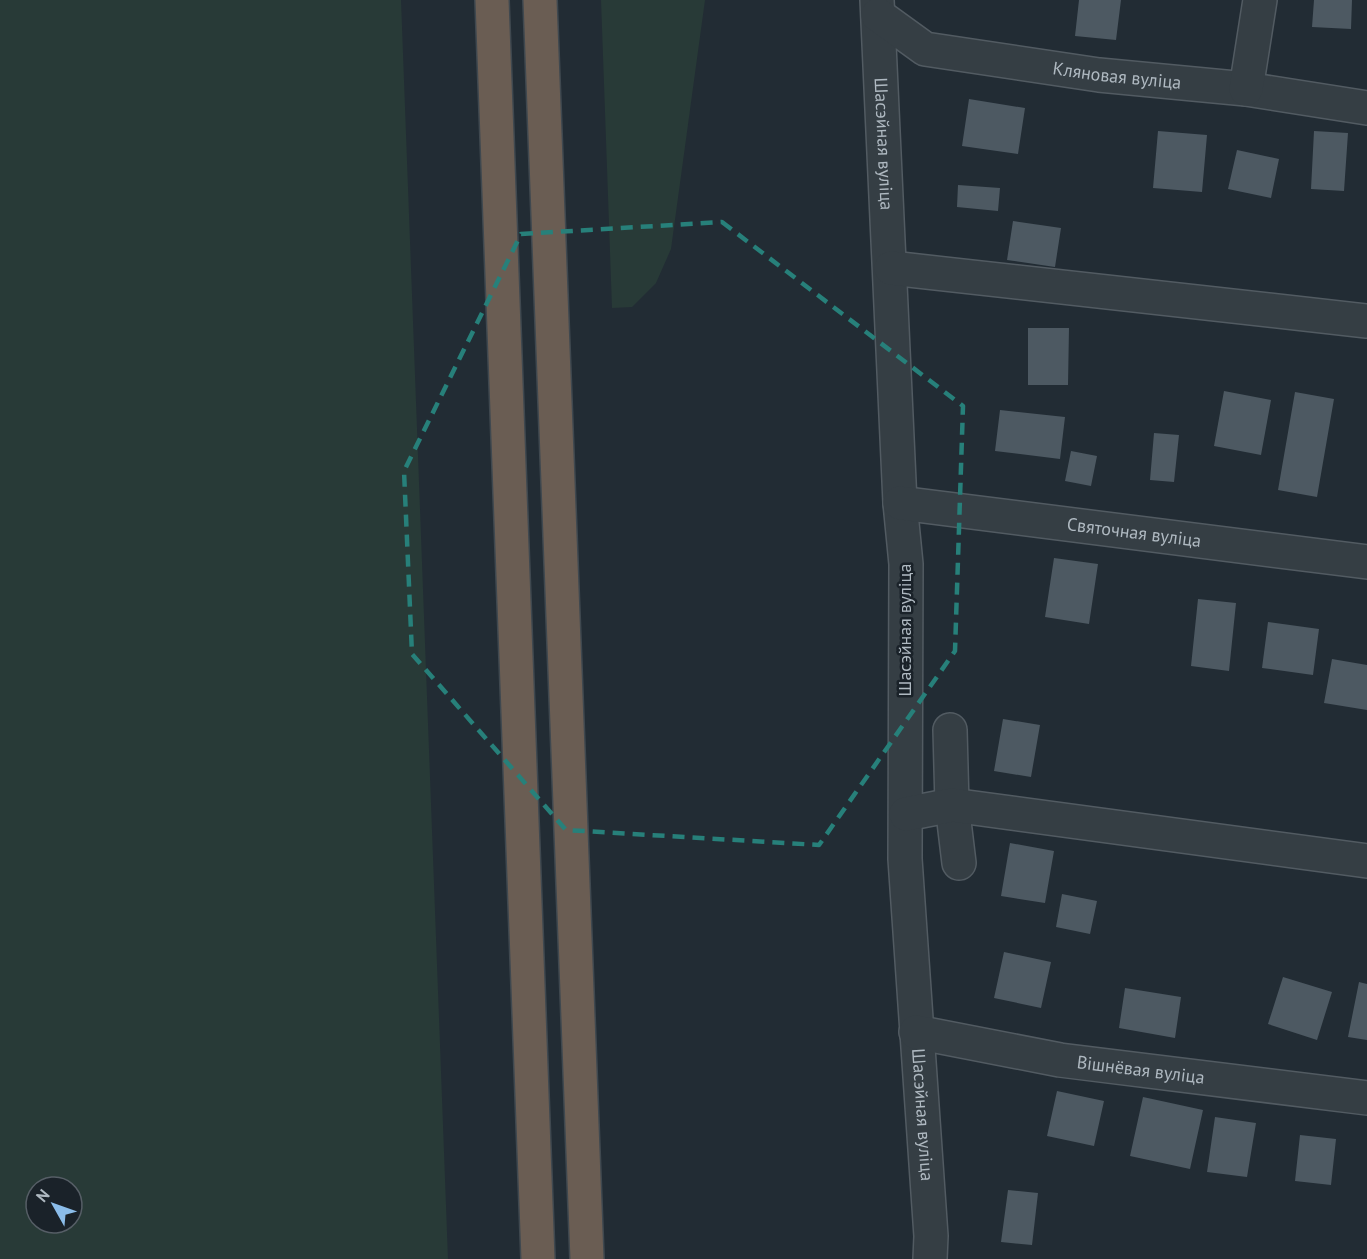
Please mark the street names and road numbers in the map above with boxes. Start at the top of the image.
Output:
street label: Кляновая вуліца [1051,56,1182,94]
street label: Шасэйная вуліца [870,77,899,211]
street label: Святочная вуліца [1066,512,1203,552]
street label: Шасэйная вуліца [893,564,916,696]
street label: Шасэйная вуліца [907,1047,939,1182]
street label: Вішнёвая вуліца [1076,1050,1206,1089]

